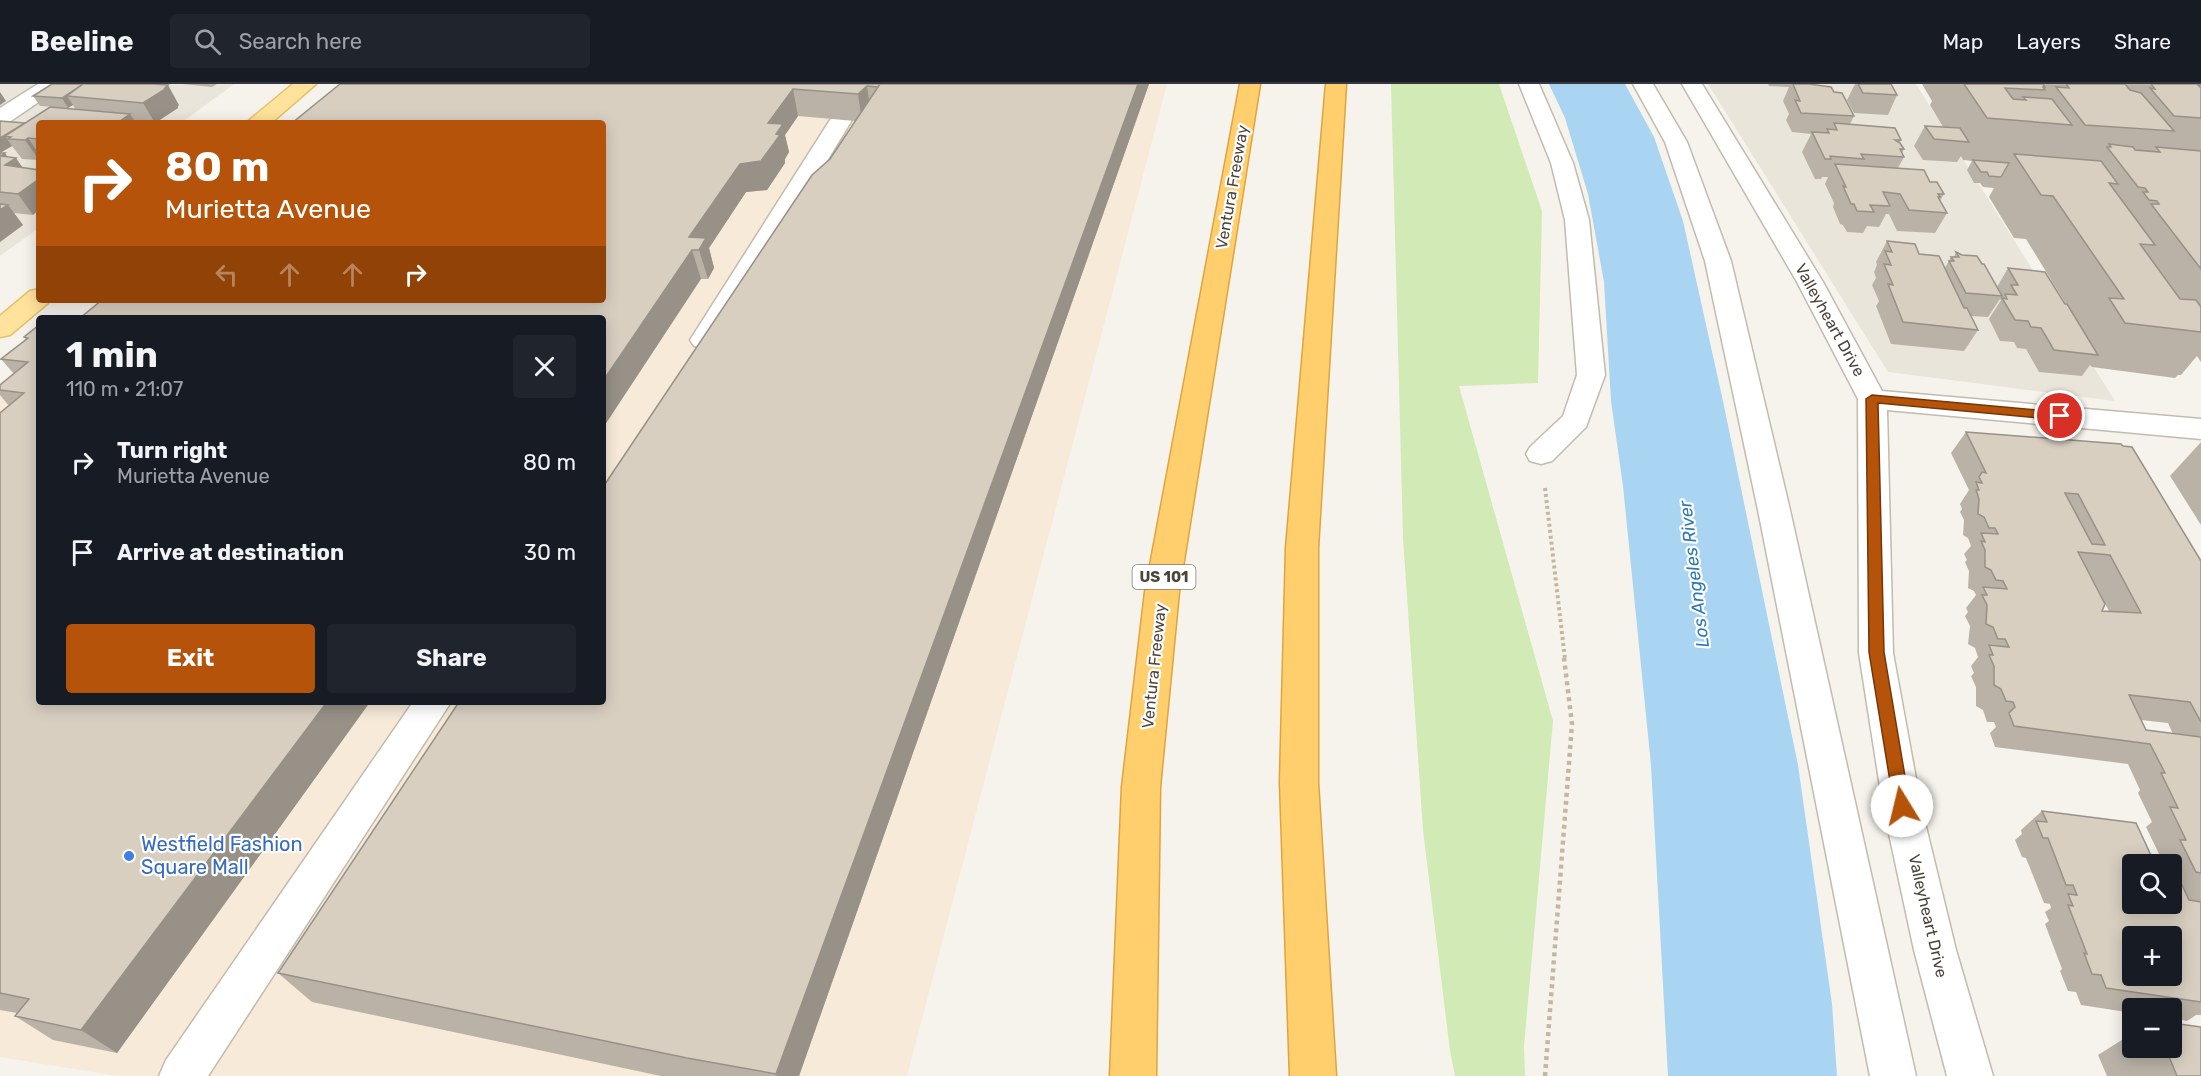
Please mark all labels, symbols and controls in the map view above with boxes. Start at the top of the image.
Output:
search box [170,14,590,68]
text: Beeline [30,25,134,58]
icon: search [191,25,224,58]
text: Search here [239,28,362,55]
text: Map [1942,29,1983,54]
text: Layers [2016,29,2081,54]
text: Share [2114,29,2171,54]
street label: Ventura Freeway [1212,123,1252,250]
text: 80 m [165,142,269,192]
icon: right [66,144,144,222]
text: Murietta Avenue [165,193,371,225]
icon: left [210,258,243,291]
icon: ahead [273,258,306,291]
icon: ahead [336,258,369,291]
icon: right [399,258,432,291]
street label: Valleyheart Drive [1791,260,1869,380]
text: 1 min [66,333,158,376]
button: close [513,335,576,398]
text: 110 m · 21:07 [66,377,183,401]
pin [2034,390,2085,441]
icon: arrive [2043,399,2076,432]
text: Turn right [117,437,227,464]
icon: right [66,446,99,479]
text: 80 m [523,449,576,476]
text: Murietta Avenue [117,464,270,488]
water label: Los Angeles River [1674,498,1714,649]
icon: arrive [66,536,99,569]
text: Arrive at destination [117,539,344,566]
text: 30 m [524,539,576,566]
road number: US 101 [1132,565,1196,589]
street label: Ventura Freeway [1138,602,1170,729]
button: Exit [66,624,315,693]
button: Share [327,624,576,693]
position arrow [1870,774,1934,838]
place label: Westfield Fashion Square Mall [141,832,303,879]
marker: Westfield Fashion Square Mall [122,849,136,863]
street label: Valleyheart Drive [1905,852,1951,980]
map controls [2122,854,2182,1058]
button: search [2122,854,2182,914]
button: + [2122,926,2182,986]
button: − [2122,998,2182,1058]

